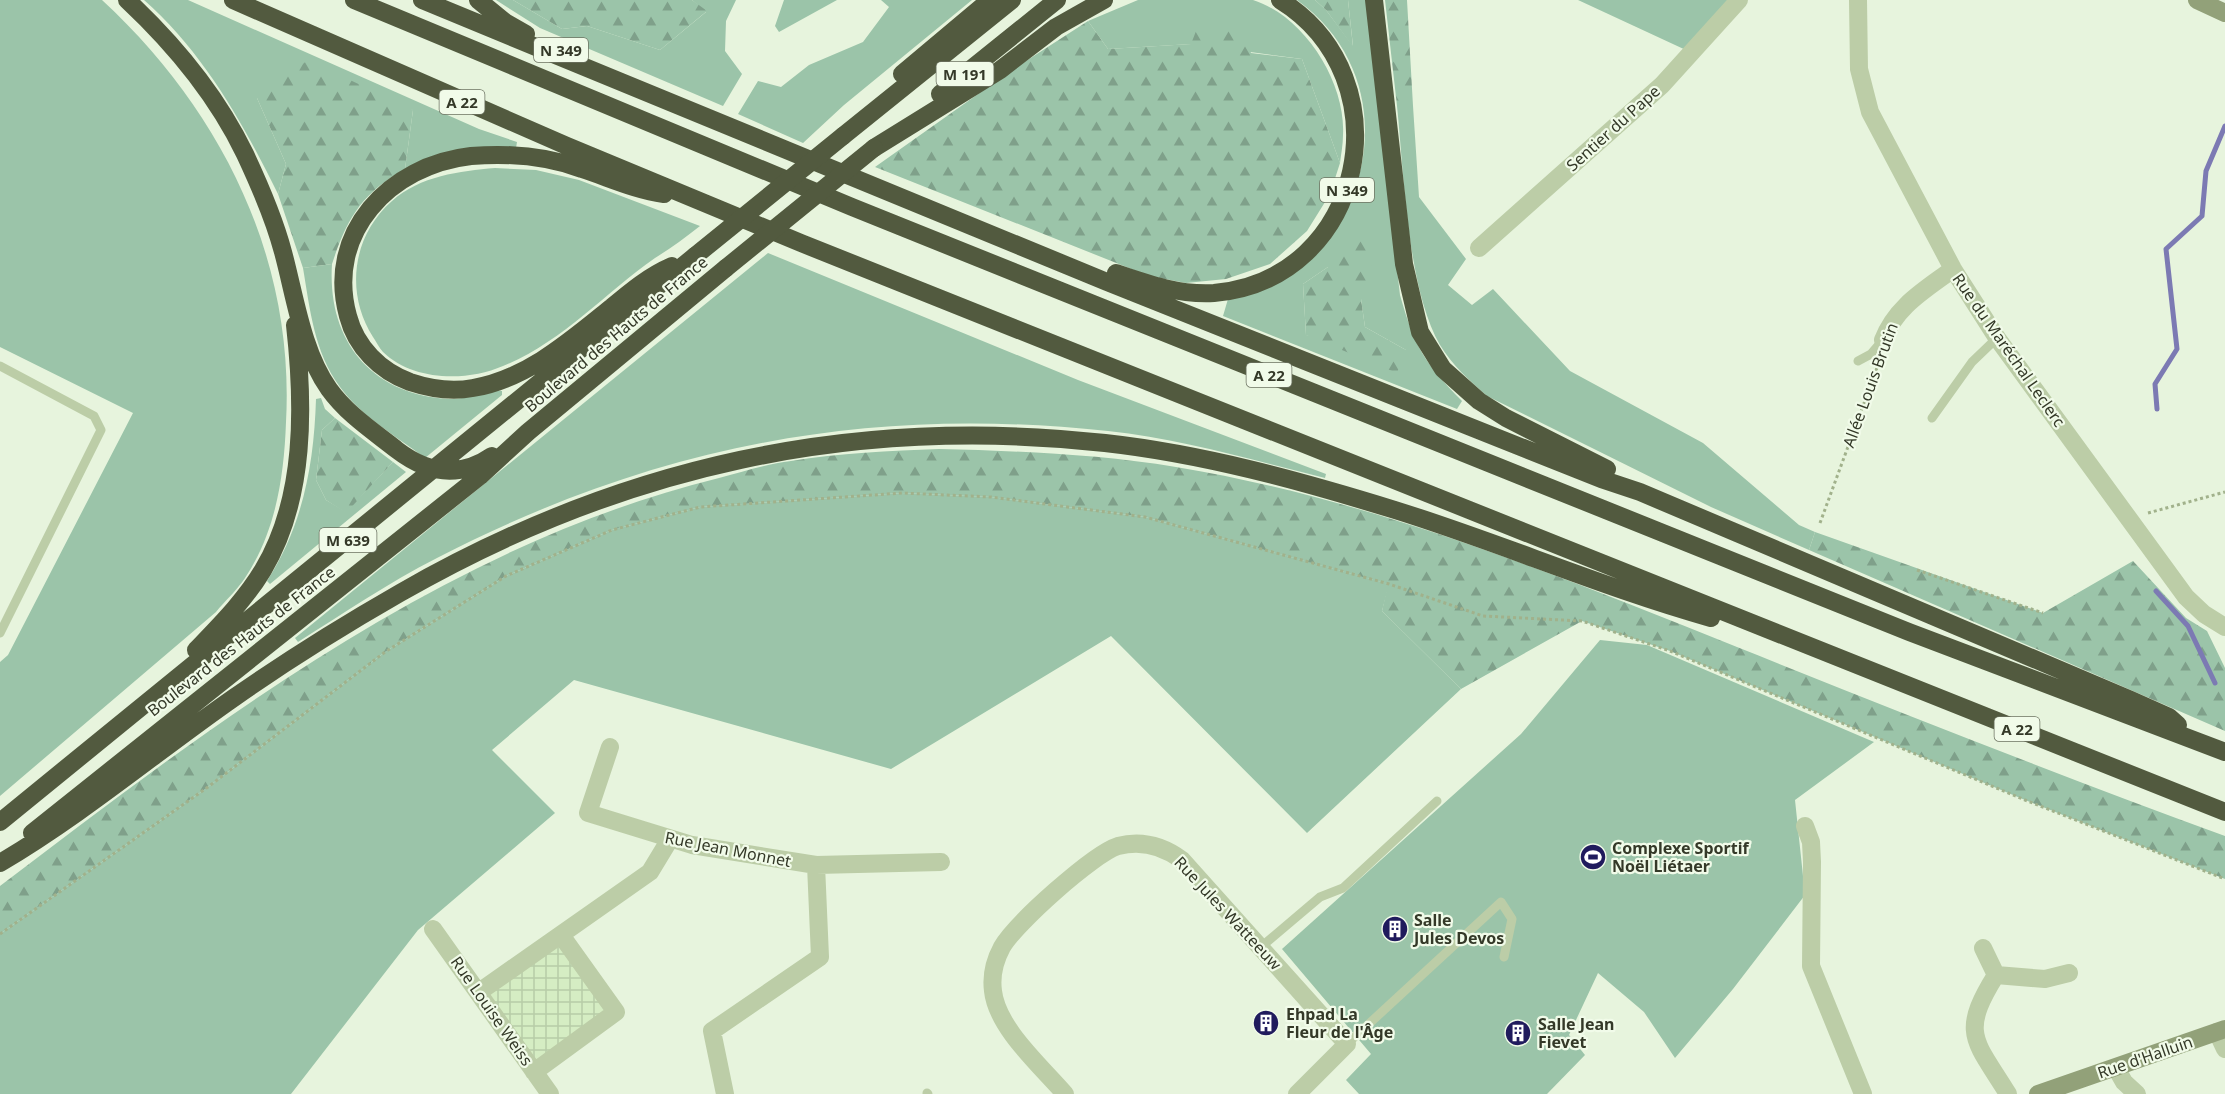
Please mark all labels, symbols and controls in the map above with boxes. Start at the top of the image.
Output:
road number: N 349 [534,38,588,62]
road number: M 191 [936,62,994,86]
street label: Sentier du Pape [1561,80,1665,176]
road number: A 22 [440,90,484,114]
road number: N 349 [1320,178,1374,202]
street label: Boulevard des Hauts de France [520,251,712,417]
street label: Rue du Maréchal Leclerc [1948,269,2071,431]
street label: Allée Louis Brutin [1837,320,1903,450]
road number: A 22 [1246,363,1292,387]
road number: M 639 [320,528,376,552]
street label: Boulevard des Hauts de France [143,561,339,721]
road number: A 22 [1994,717,2040,741]
street label: Rue Jean Monnet [663,826,793,872]
place label: Complexe Sportif Noël Liétaer [1612,837,1749,877]
sports icon: Complexe Sportif Noël Liétaer [1578,842,1608,872]
street label: Rue Jules Watteeuw [1170,851,1287,975]
place label: Salle Jules Devos [1412,909,1504,949]
building icon: Salle Jules Devos [1380,914,1410,944]
street label: Rue Louise Weiss [446,952,538,1070]
place label: Ehpad La Fleur de l'Âge [1286,1003,1393,1043]
building icon: Ehpad La Fleur de l'Âge [1251,1008,1281,1038]
place label: Salle Jean Fievet [1538,1013,1614,1053]
building icon: Salle Jean Fievet [1503,1018,1533,1048]
street label: Rue d'Halluin [2094,1030,2196,1084]

